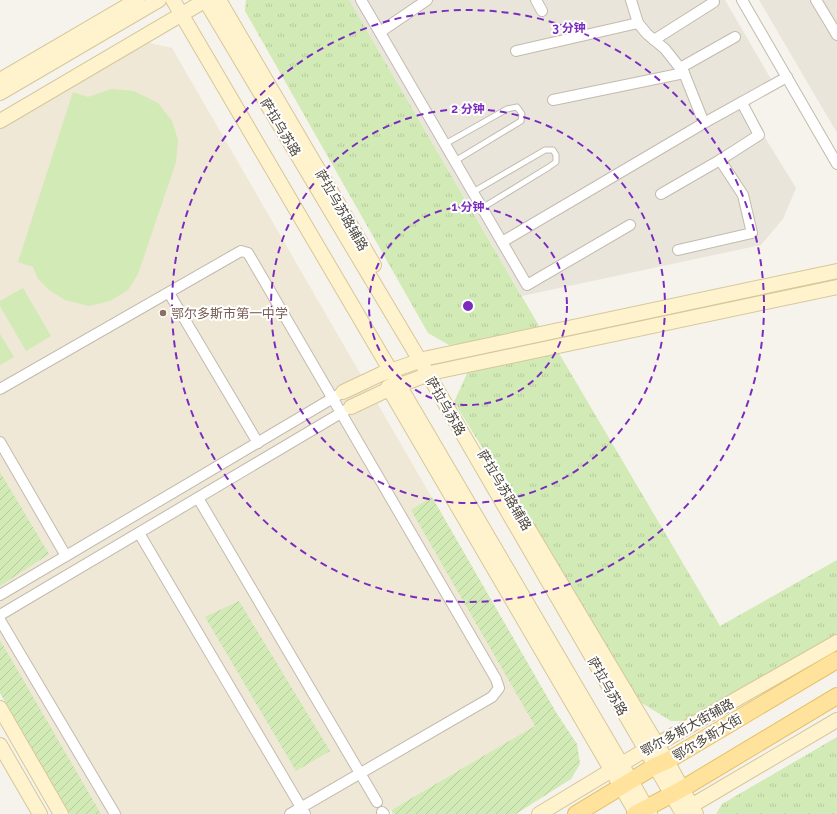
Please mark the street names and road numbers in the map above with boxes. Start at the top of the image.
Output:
street label: 萨拉乌苏路 [257,96,304,159]
street label: 萨拉乌苏路辅路 [312,167,371,253]
street label: 萨拉乌苏路 [423,374,468,438]
street label: 萨拉乌苏路辅路 [475,447,534,533]
street label: 萨拉乌苏路 [585,654,630,718]
street label: 鄂尔多斯大街辅路 [638,695,736,759]
street label: 鄂尔多斯大街 [670,710,744,764]

